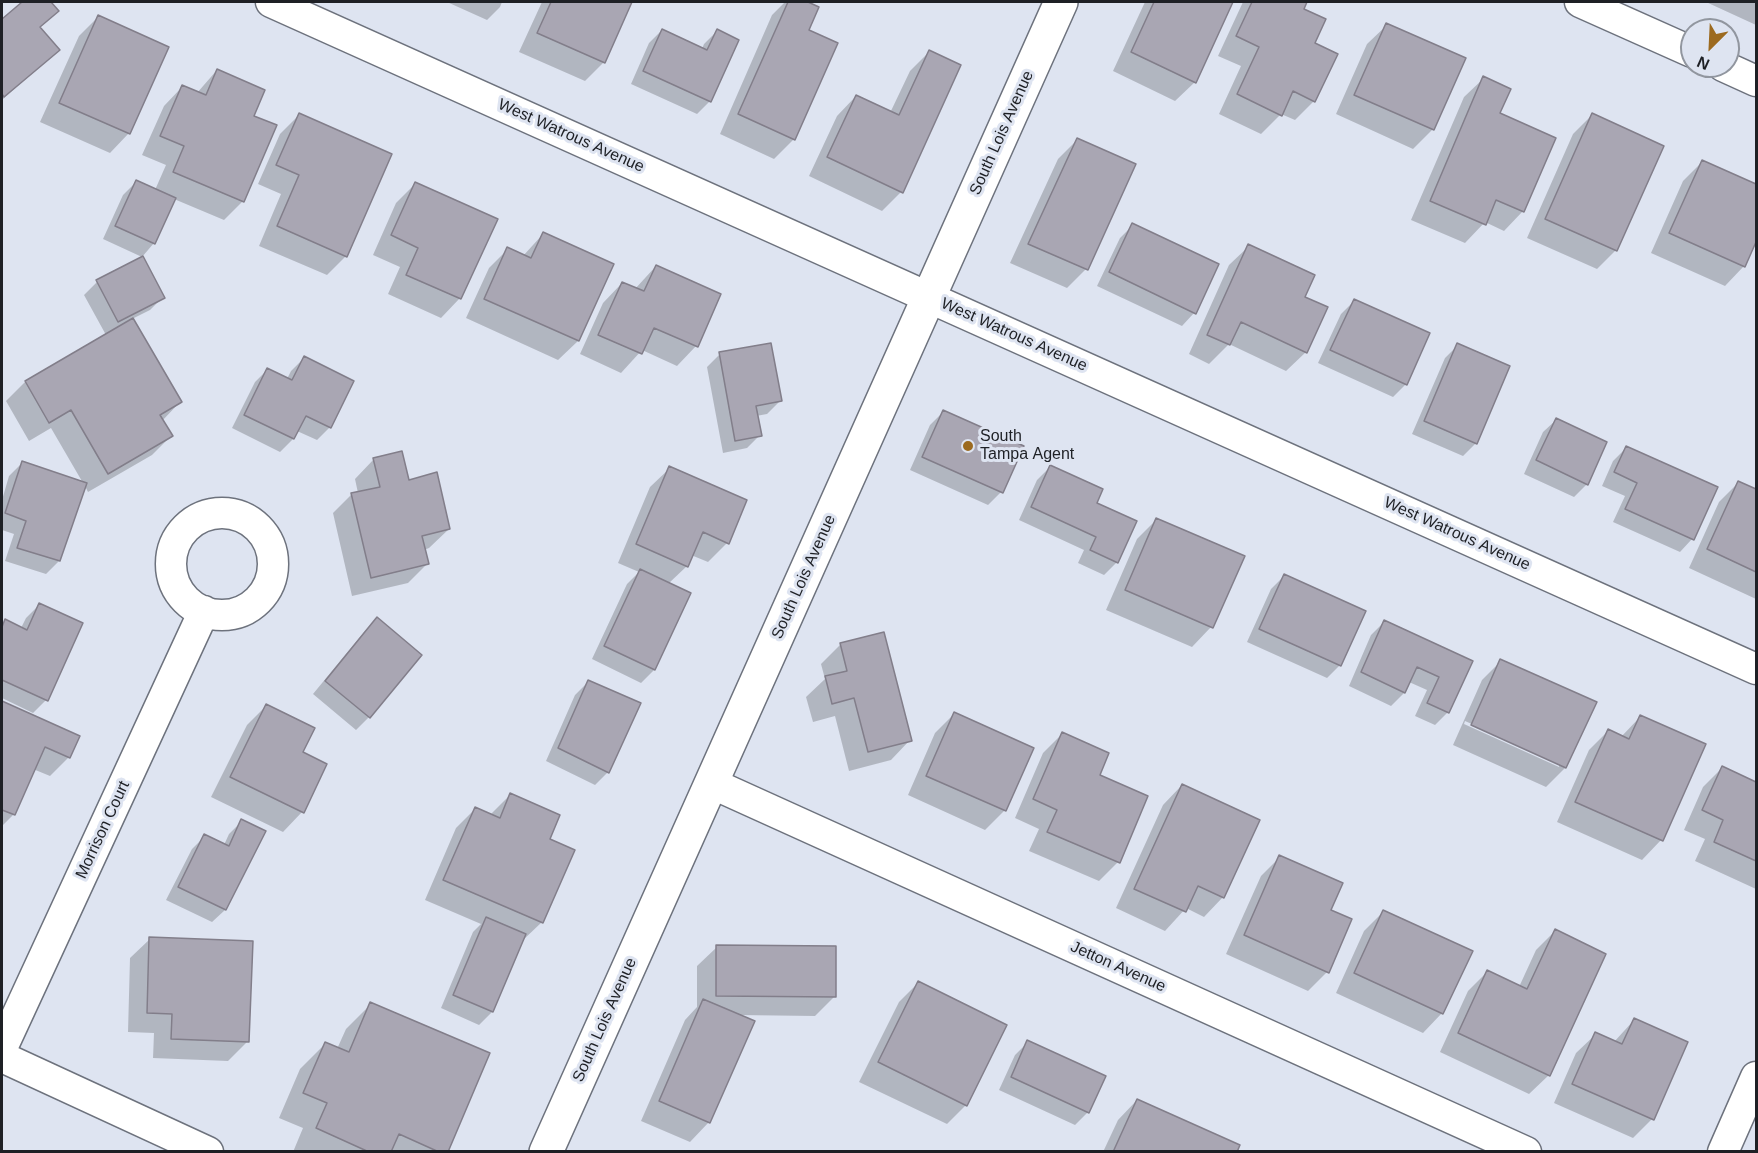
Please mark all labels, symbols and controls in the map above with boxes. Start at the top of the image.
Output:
north arrow [1680,18,1740,78]
text: N [1695,53,1712,73]
street label: South Lois Avenue [966,68,1038,198]
street label: West Watrous Avenue [495,95,647,177]
street label: West Watrous Avenue [938,294,1090,376]
place label: South Tampa Agent [980,427,1074,465]
marker: South Tampa Agent [961,439,975,453]
street label: West Watrous Avenue [1381,493,1533,575]
street label: South Lois Avenue [768,512,840,642]
street label: Morrison Court [72,778,134,882]
street label: Jetton Avenue [1068,937,1168,997]
street label: South Lois Avenue [569,955,641,1085]

